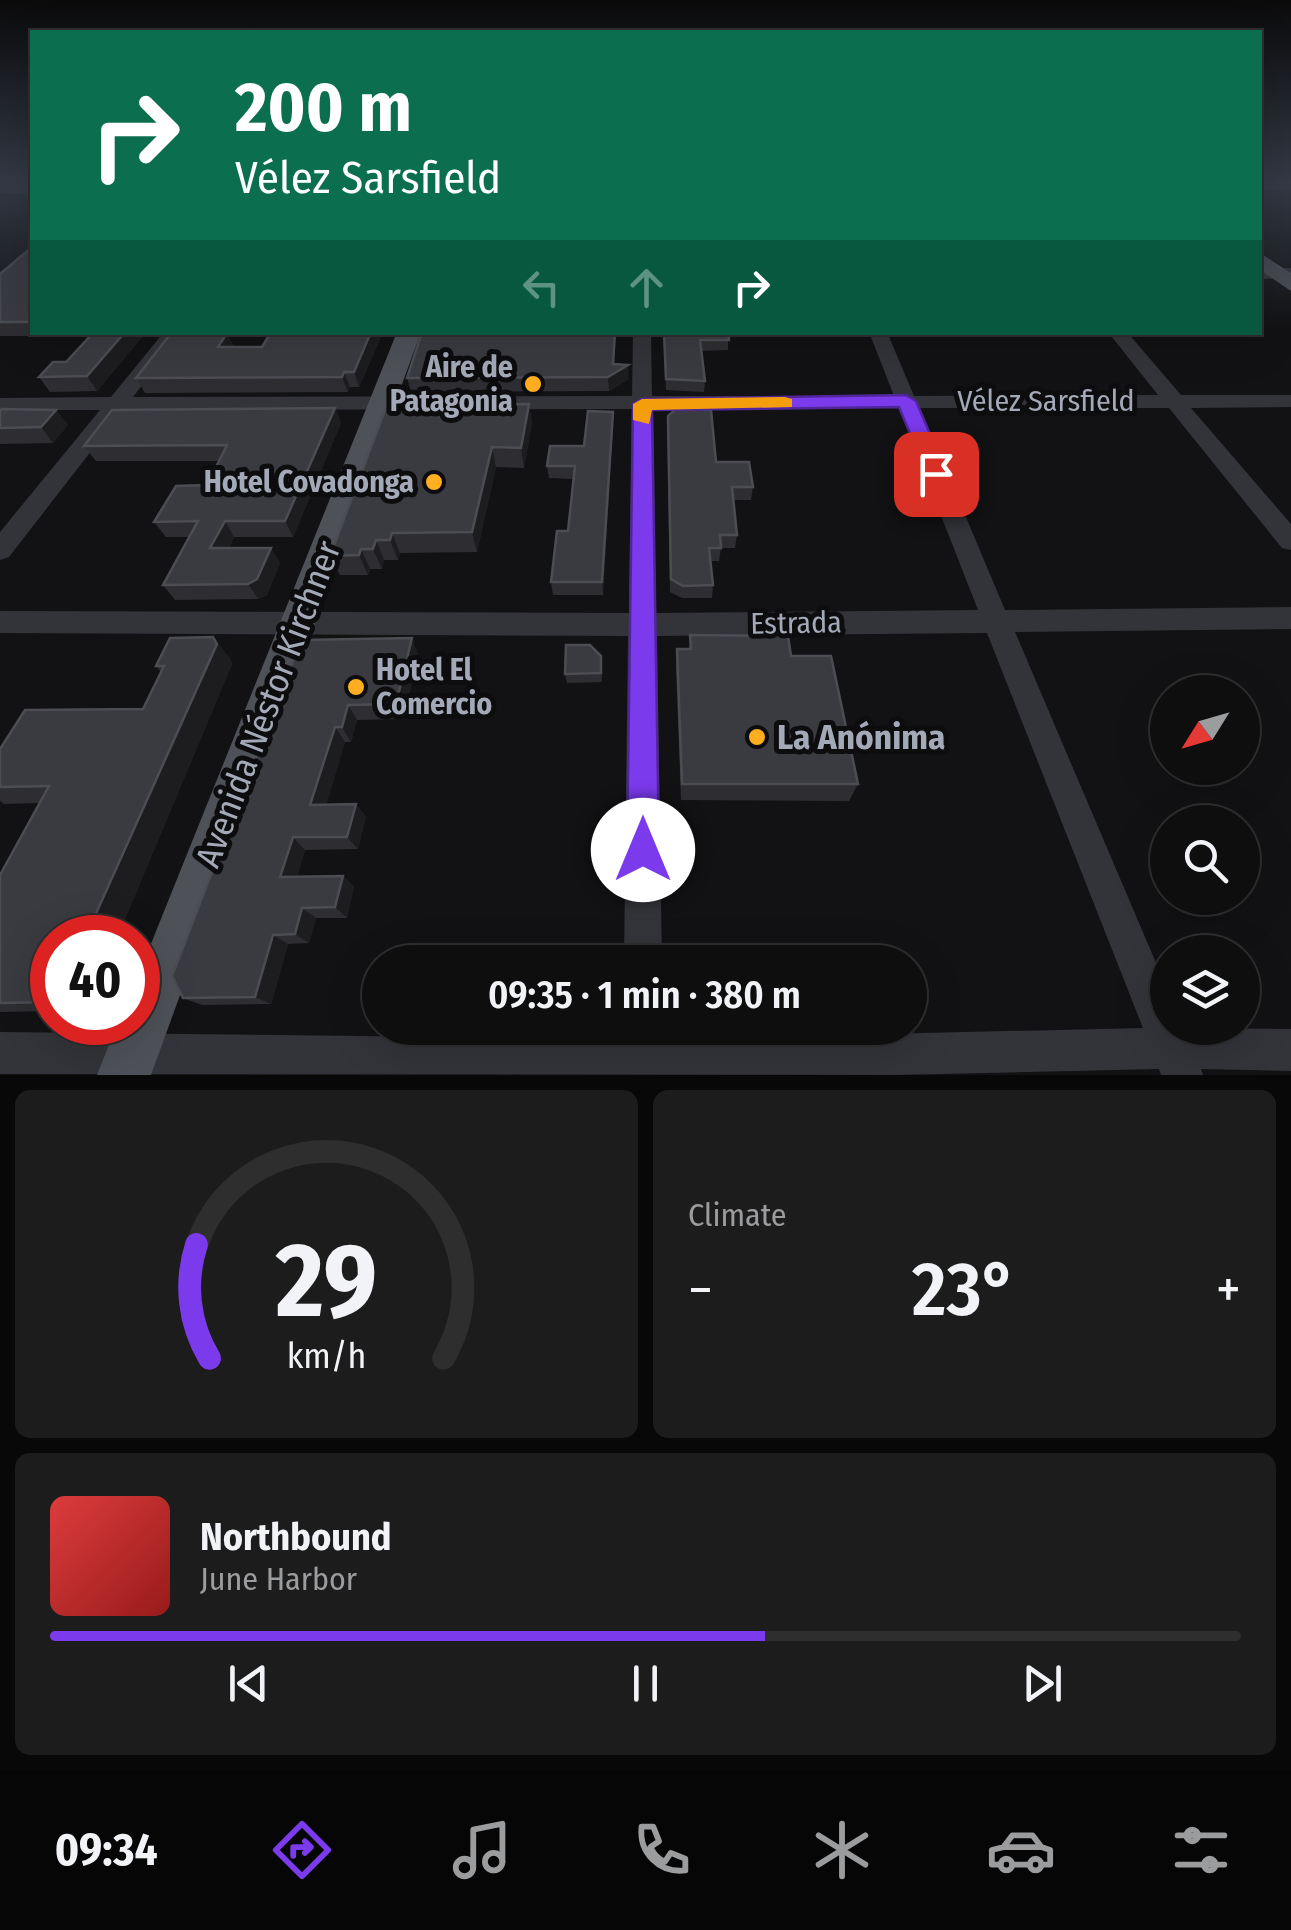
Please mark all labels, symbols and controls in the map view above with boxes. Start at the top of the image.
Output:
text: 200 m [235,66,412,150]
icon: right [70,70,200,200]
text: Vélez Sarsfield [235,151,501,205]
icon: left [514,260,569,315]
icon: ahead [619,260,674,315]
icon: right [724,260,779,315]
place label: Aire de Patagonia [390,349,513,419]
marker: Aire de Patagonia [522,373,544,395]
street label: Vélez Sarsfield [957,383,1135,419]
pin [894,432,979,517]
icon: arrive [909,447,964,502]
place label: Hotel Covadonga [204,464,414,500]
marker: Hotel Covadonga [423,471,445,493]
street label: Avenida Néstor Kirchner [186,535,350,873]
street label: Estrada [750,604,842,642]
place label: Hotel El Comercio [376,652,492,722]
north arrow [1150,675,1260,785]
map controls [1150,675,1260,1045]
marker: Hotel El Comercio [345,676,367,698]
place label: La Anónima [777,716,945,758]
marker: La Anónima [746,726,768,748]
position arrow [591,798,695,902]
button: search [1150,805,1260,915]
speed limit sign: 40 [30,915,160,1045]
button: layers [1150,935,1260,1045]
text: 09:35 · 1 min · 380 m [488,972,801,1018]
text: Climate [688,1196,787,1234]
text: 29 [275,1219,377,1344]
text: 23° [912,1245,1017,1335]
text: − [688,1257,713,1323]
text: + [1216,1257,1241,1323]
text: km/h [287,1335,366,1377]
text: Northbound [200,1514,392,1560]
text: June Harbor [200,1560,357,1598]
icon: previous [221,1656,276,1711]
icon: pause [618,1656,673,1711]
icon: next [1015,1656,1070,1711]
icon: directions [267,1815,337,1885]
icon: music [447,1815,517,1885]
icon: phone [627,1815,697,1885]
icon: climate [807,1815,877,1885]
icon: car [986,1815,1056,1885]
icon: filters [1166,1815,1236,1885]
text: 09:34 [55,1823,158,1877]

